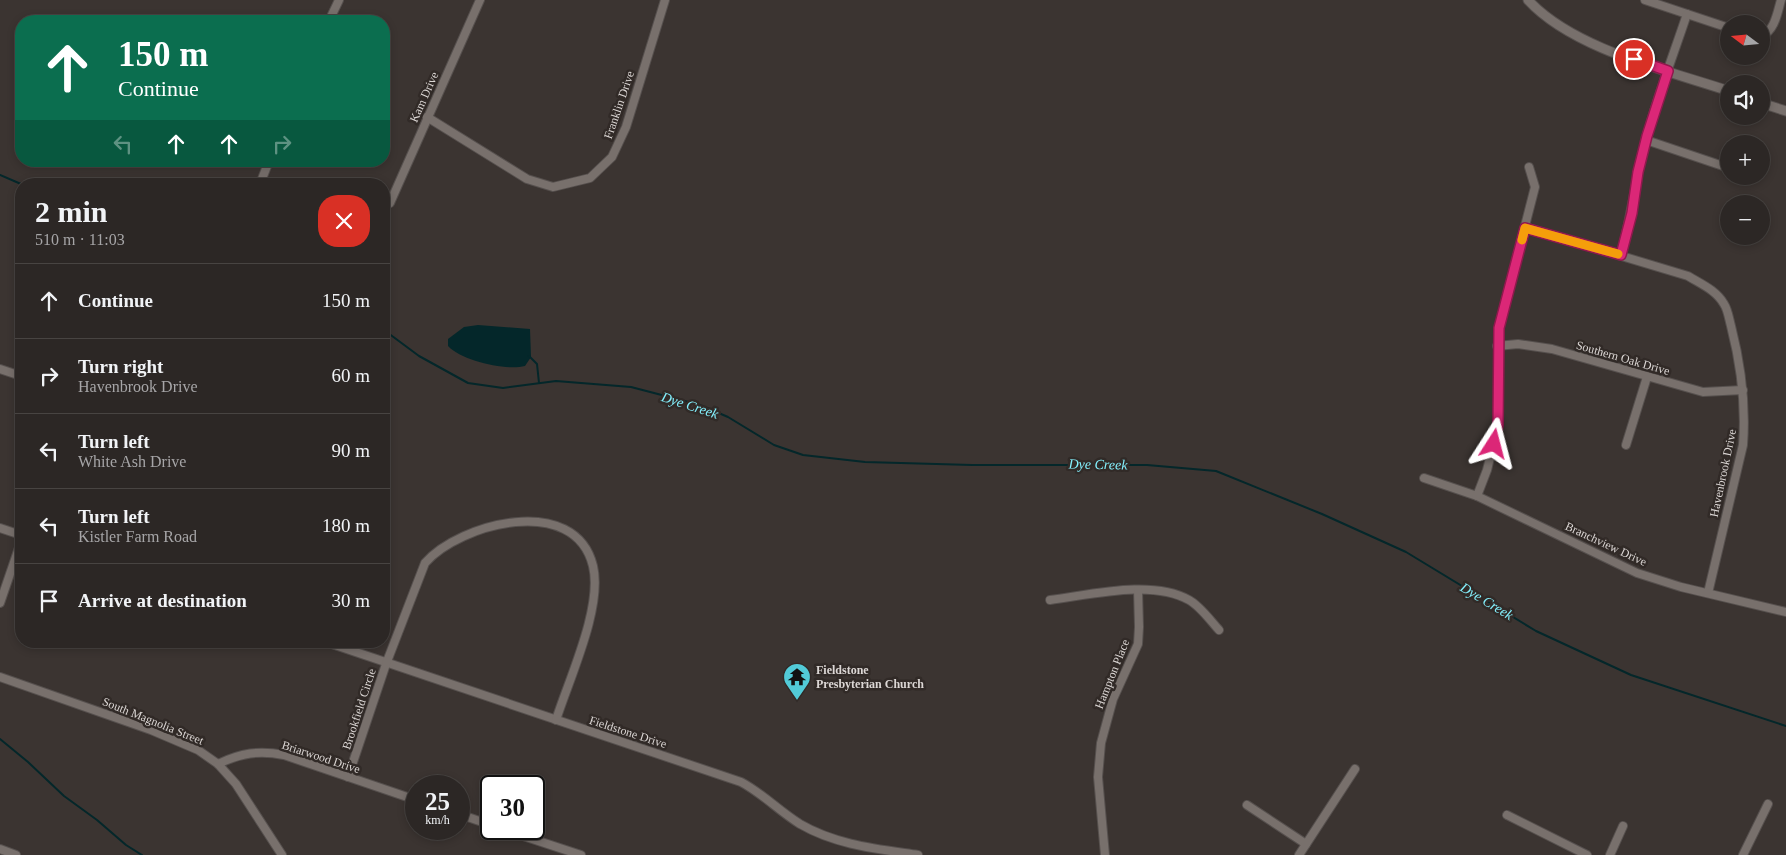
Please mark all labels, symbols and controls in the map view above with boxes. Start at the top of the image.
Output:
north arrow [1720,15,1770,65]
map controls [1720,15,1770,245]
icon: ahead [35,35,100,100]
text: 150 m [118,35,208,74]
pin [1613,38,1655,80]
icon: arrive [1620,45,1648,73]
street label: Franklin Drive [601,69,637,141]
street label: Kam Drive [407,70,441,124]
button: sound [1720,75,1770,125]
text: Continue [118,76,199,101]
icon: left [109,130,137,158]
icon: ahead [162,130,190,158]
icon: ahead [215,130,243,158]
icon: right [268,130,296,158]
button: + [1720,135,1770,185]
text: 2 min [35,195,108,228]
button: close [318,195,370,247]
button: − [1720,195,1770,245]
text: 510 m · 11:03 [35,231,125,248]
icon: ahead [35,287,63,315]
text: Continue [78,290,153,311]
text: 150 m [322,290,370,311]
street label: Southern Oak Drive [1575,338,1671,378]
text: Turn right [78,356,163,377]
icon: right [35,362,63,390]
text: 60 m [331,365,370,386]
text: Havenbrook Drive [78,378,198,395]
water label: Dye Creek [659,389,721,422]
position arrow [1467,417,1519,469]
street label: Havenbrook Drive [1707,428,1739,518]
text: Turn left [78,431,150,452]
icon: left [35,437,63,465]
text: 90 m [331,440,370,461]
text: White Ash Drive [78,453,186,470]
water label: Dye Creek [1067,456,1128,473]
text: Turn left [78,506,150,527]
icon: left [35,512,63,540]
text: 180 m [322,515,370,536]
street label: Branchview Drive [1563,519,1649,569]
text: Kistler Farm Road [78,528,197,545]
water label: Dye Creek [1457,579,1517,623]
icon: arrive [35,587,63,615]
text: Arrive at destination [78,590,247,611]
text: 30 m [331,590,370,611]
street label: Hampton Place [1092,637,1132,711]
temple icon: Fieldstone Presbyterian Church [782,662,812,701]
place label: Fieldstone Presbyterian Church [816,663,924,691]
street label: Brookfield Circle [339,667,379,751]
street label: South Magnolia Street [100,694,206,748]
street label: Fieldstone Drive [588,713,668,751]
street label: Briarwood Drive [280,738,362,776]
speed limit sign: 30 [480,775,545,840]
text: 25 [425,788,450,815]
text: km/h [425,813,450,827]

